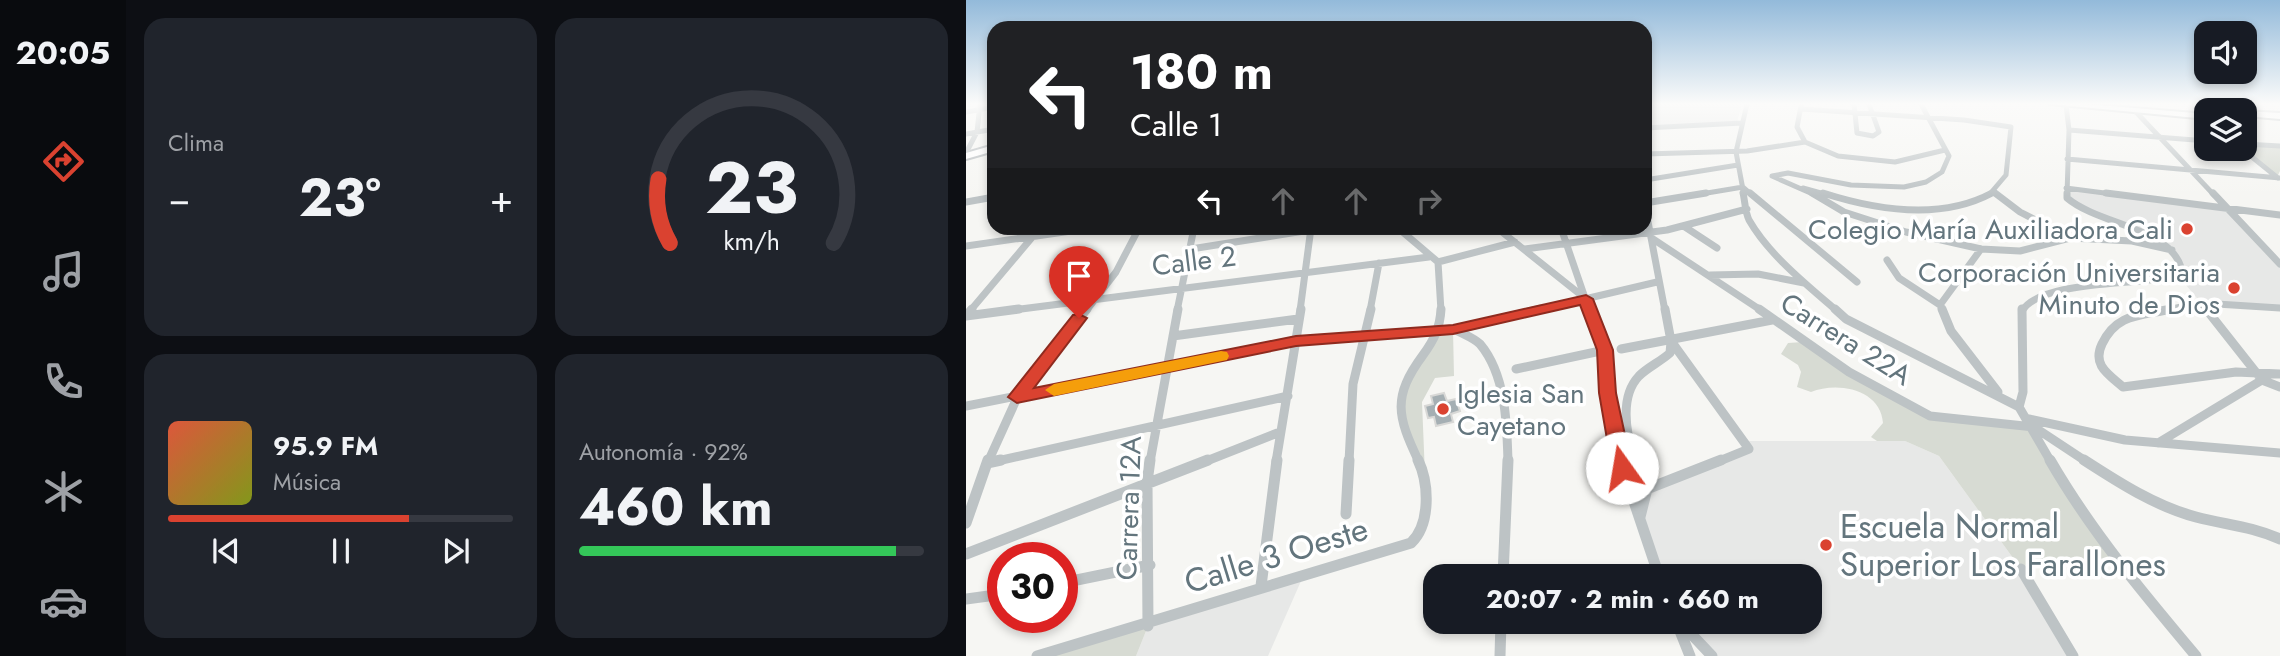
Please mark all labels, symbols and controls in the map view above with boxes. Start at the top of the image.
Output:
map controls [2194,21,2257,161]
button: sound [2194,21,2257,84]
text: 20:05 [16,30,110,76]
text: 180 m [1130,37,1273,107]
icon: left [1015,49,1106,140]
button: layers [2194,98,2257,161]
text: Calle 1 [1130,102,1223,148]
text: Clima [168,126,224,160]
text: 23 [705,135,798,240]
icon: directions [39,137,88,186]
text: 23° [299,160,381,236]
text: − [168,171,190,226]
text: + [490,171,513,226]
icon: left [1191,182,1229,220]
icon: ahead [1264,182,1302,220]
icon: ahead [1337,182,1375,220]
icon: right [1410,182,1448,220]
place label: Colegio María Auxiliadora Cali [1808,209,2173,250]
marker: Colegio María Auxiliadora Cali [2179,221,2195,237]
text: km/h [723,223,780,259]
street label: Calle 2 [1150,236,1238,286]
pin [1049,246,1109,318]
icon: music [39,247,88,296]
place label: Corporación Universitaria Minuto de Dios [1918,252,2220,325]
icon: arrive [1060,257,1098,295]
marker: Corporación Universitaria Minuto de Dios [2226,280,2242,296]
street label: Carrera 22A [1773,282,1920,396]
icon: phone [39,357,88,406]
place label: Iglesia San Cayetano [1457,373,1585,446]
marker: Iglesia San Cayetano [1435,401,1451,417]
text: 95.9 FM [273,427,378,465]
position arrow [1585,431,1659,505]
text: Autonomía · 92% [579,435,748,469]
street label: Carrera 12A [1106,435,1152,581]
text: Música [273,465,341,499]
icon: climate [39,467,88,516]
text: 460 km [579,469,773,545]
place label: Escuela Normal Superior Los Farallones [1840,503,2166,588]
street label: Calle 3 Oeste [1178,505,1374,605]
icon: previous [207,532,245,570]
icon: pause [322,532,360,570]
icon: next [437,532,475,570]
marker: Escuela Normal Superior Los Farallones [1818,537,1834,553]
speed limit sign: 30 [987,542,1078,633]
icon: car [39,577,88,626]
text: 20:07 · 2 min · 660 m [1486,580,1759,618]

